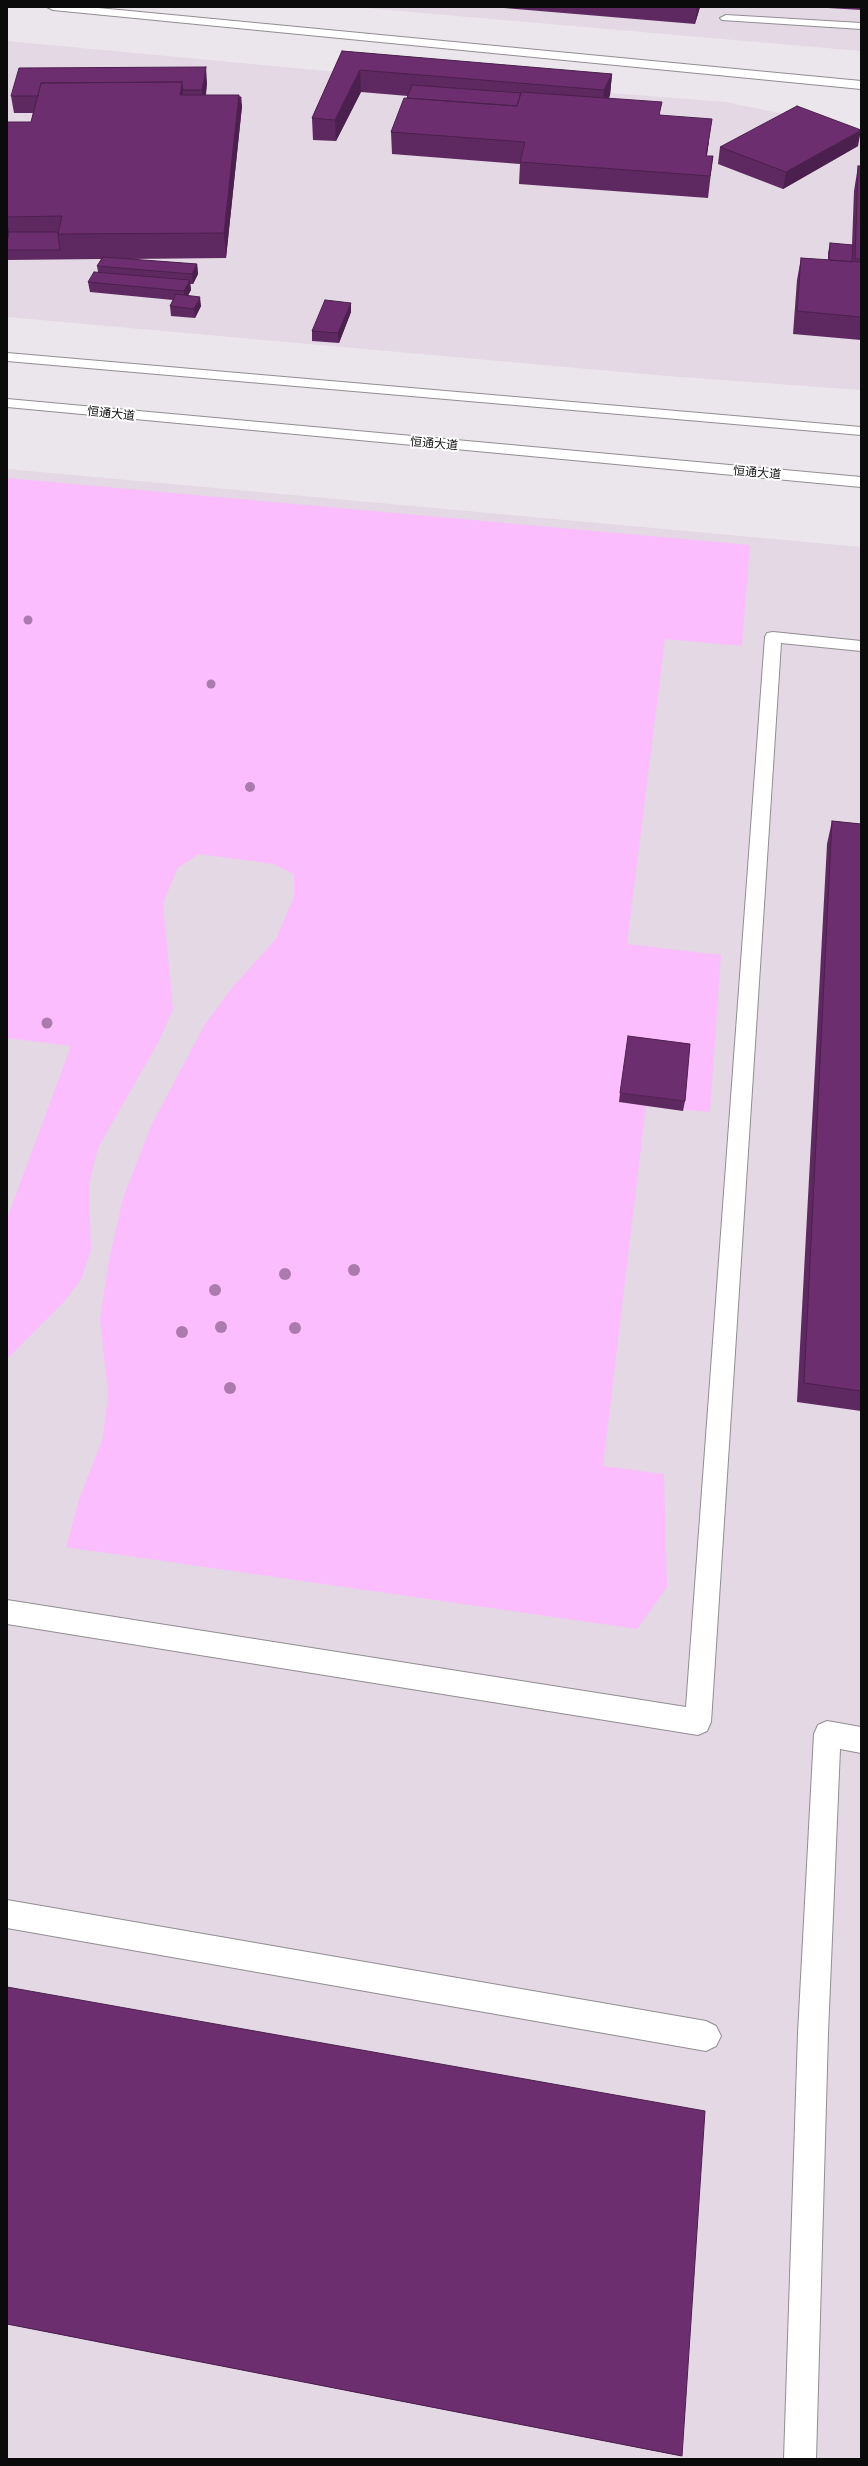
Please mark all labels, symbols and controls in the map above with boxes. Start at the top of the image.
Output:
street label: 恒通大道 [86,404,136,424]
street label: 恒通大道 [409,435,459,453]
street label: 恒通大道 [732,464,782,482]

